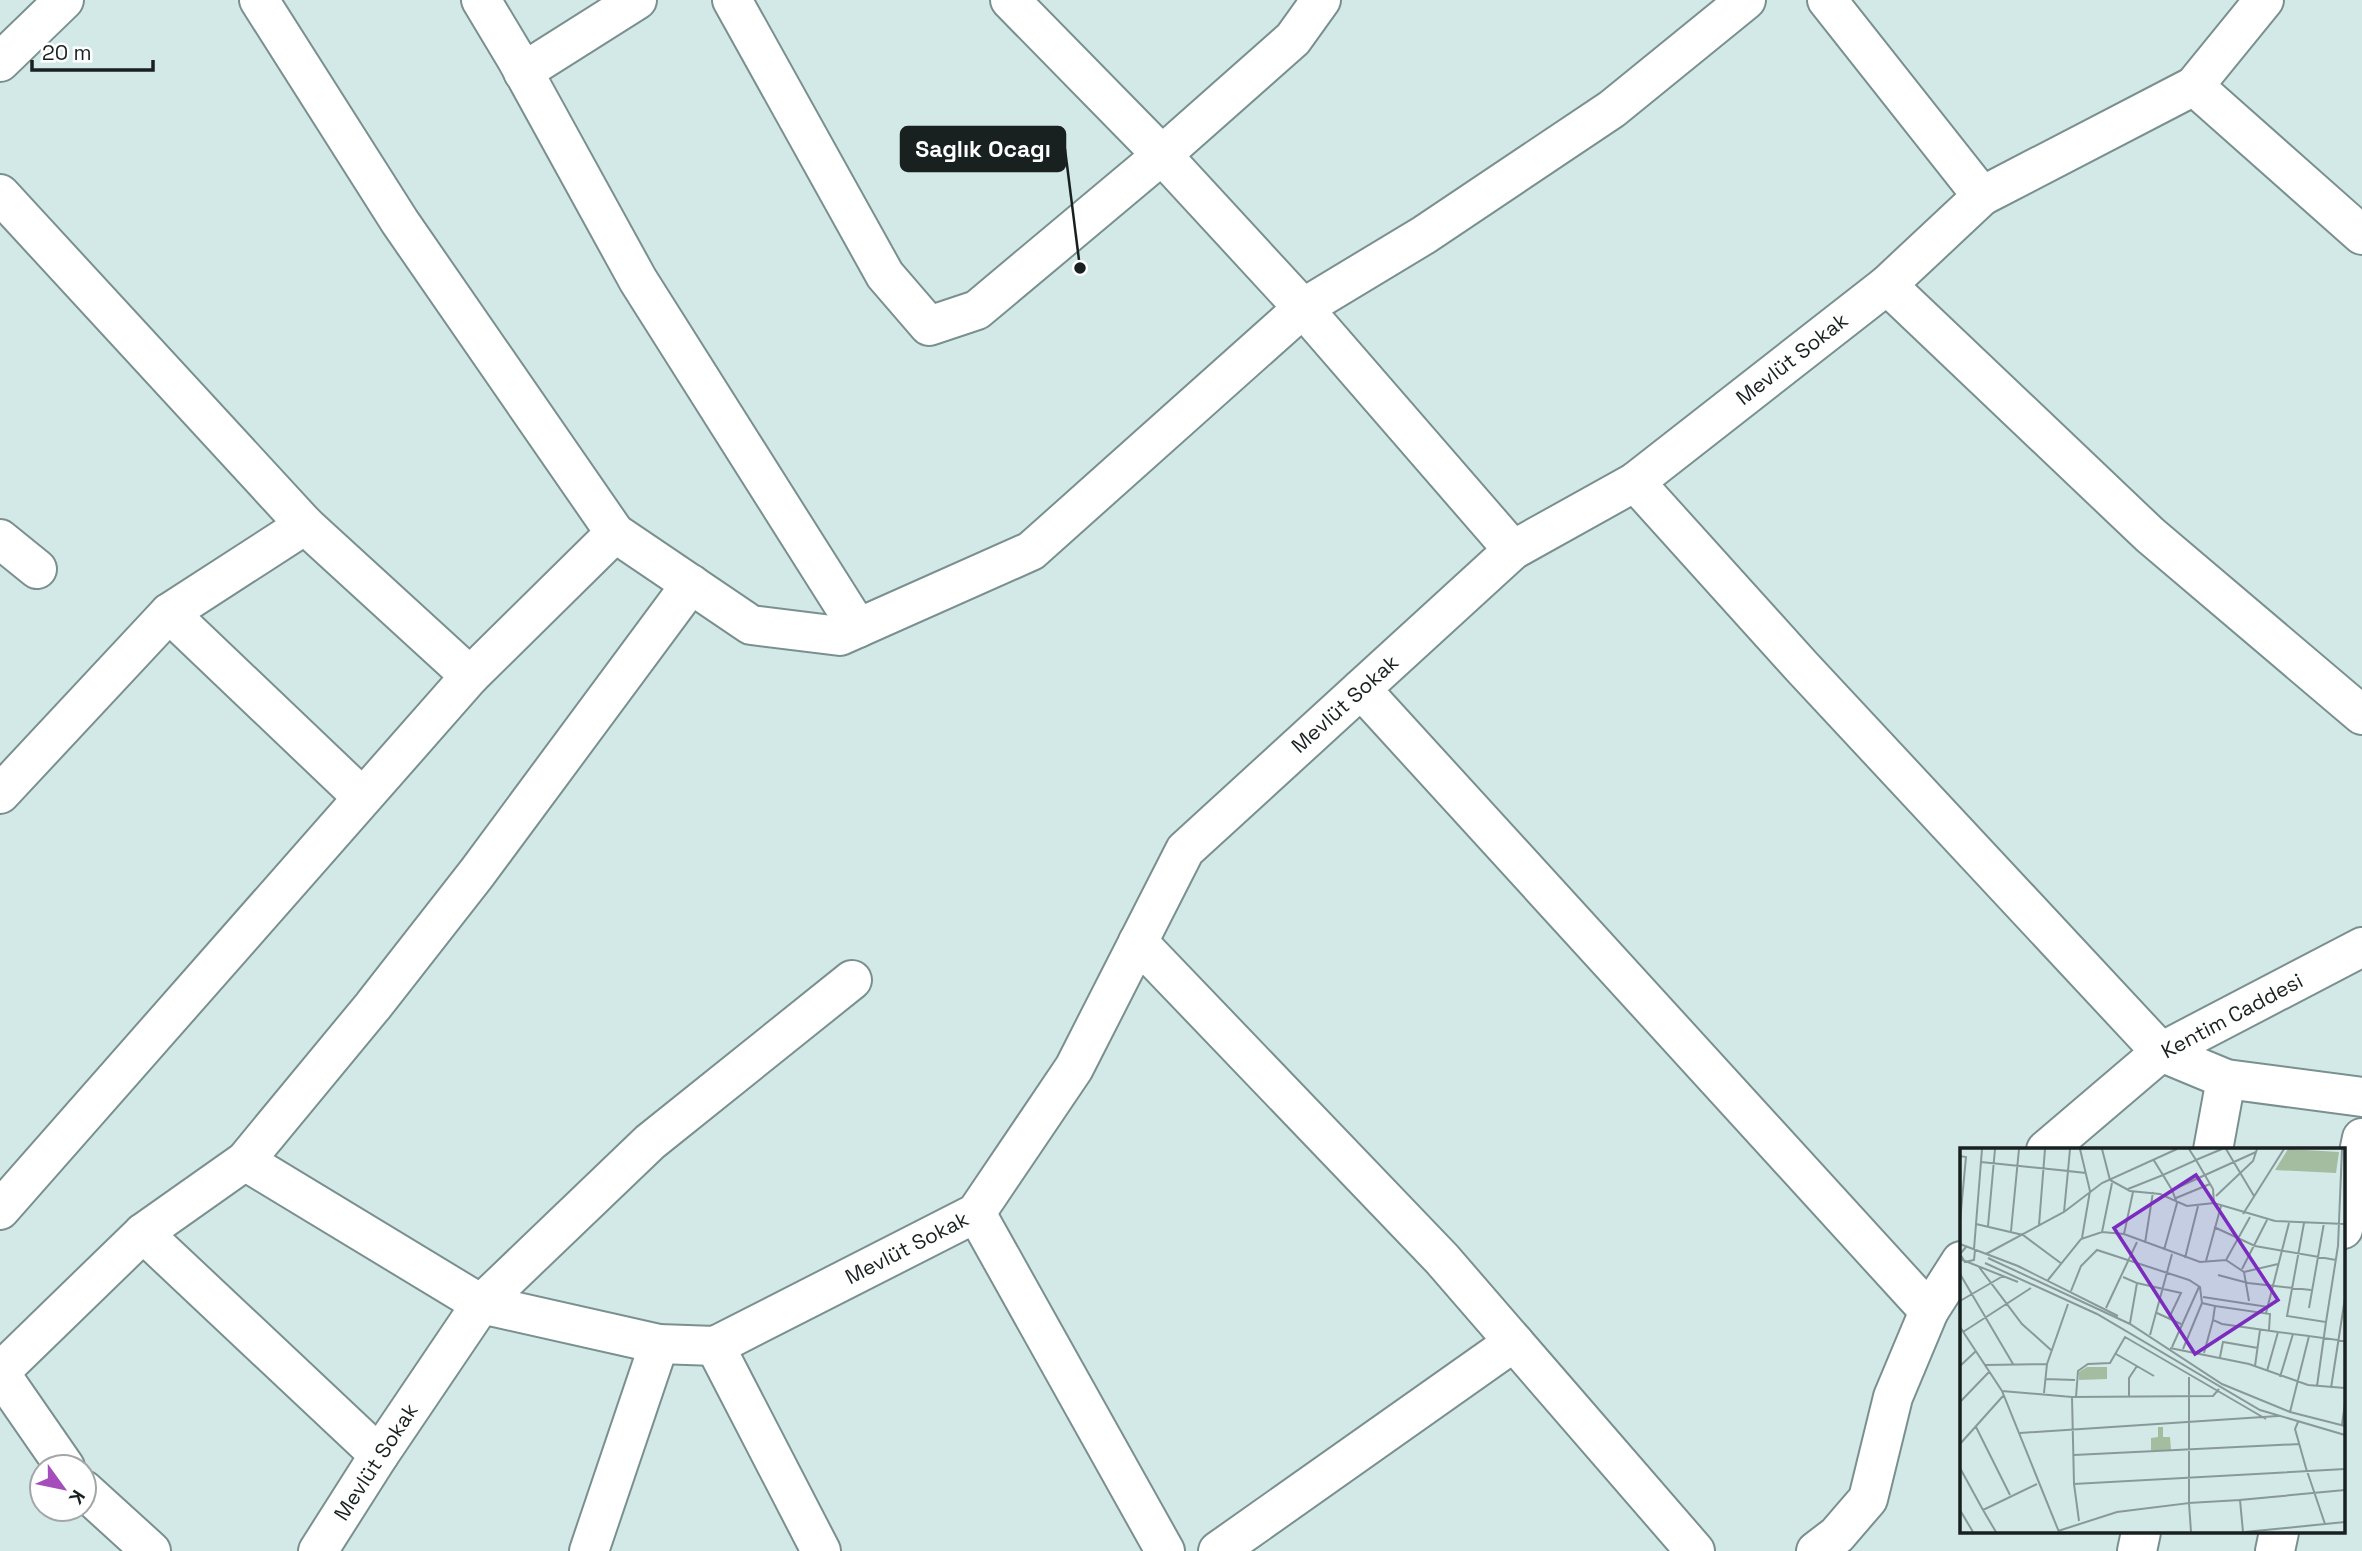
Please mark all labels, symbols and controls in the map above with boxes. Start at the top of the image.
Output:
scale bar [32,28,152,72]
text: 20 m [42,39,92,66]
callout: Saglık Ocagı [901,127,1065,171]
text: Saglık Ocagı [915,134,1051,164]
street label: Mevlüt Sokak [1730,306,1853,411]
street label: Mevlüt Sokak [1286,648,1404,759]
street label: Kentim Caddesi [2156,967,2307,1064]
inset map [1960,1148,2344,1534]
street label: Mevlüt Sokak [841,1205,973,1290]
street label: Mevlüt Sokak [328,1398,424,1526]
north arrow [28,1453,98,1523]
text: K [63,1485,91,1509]

